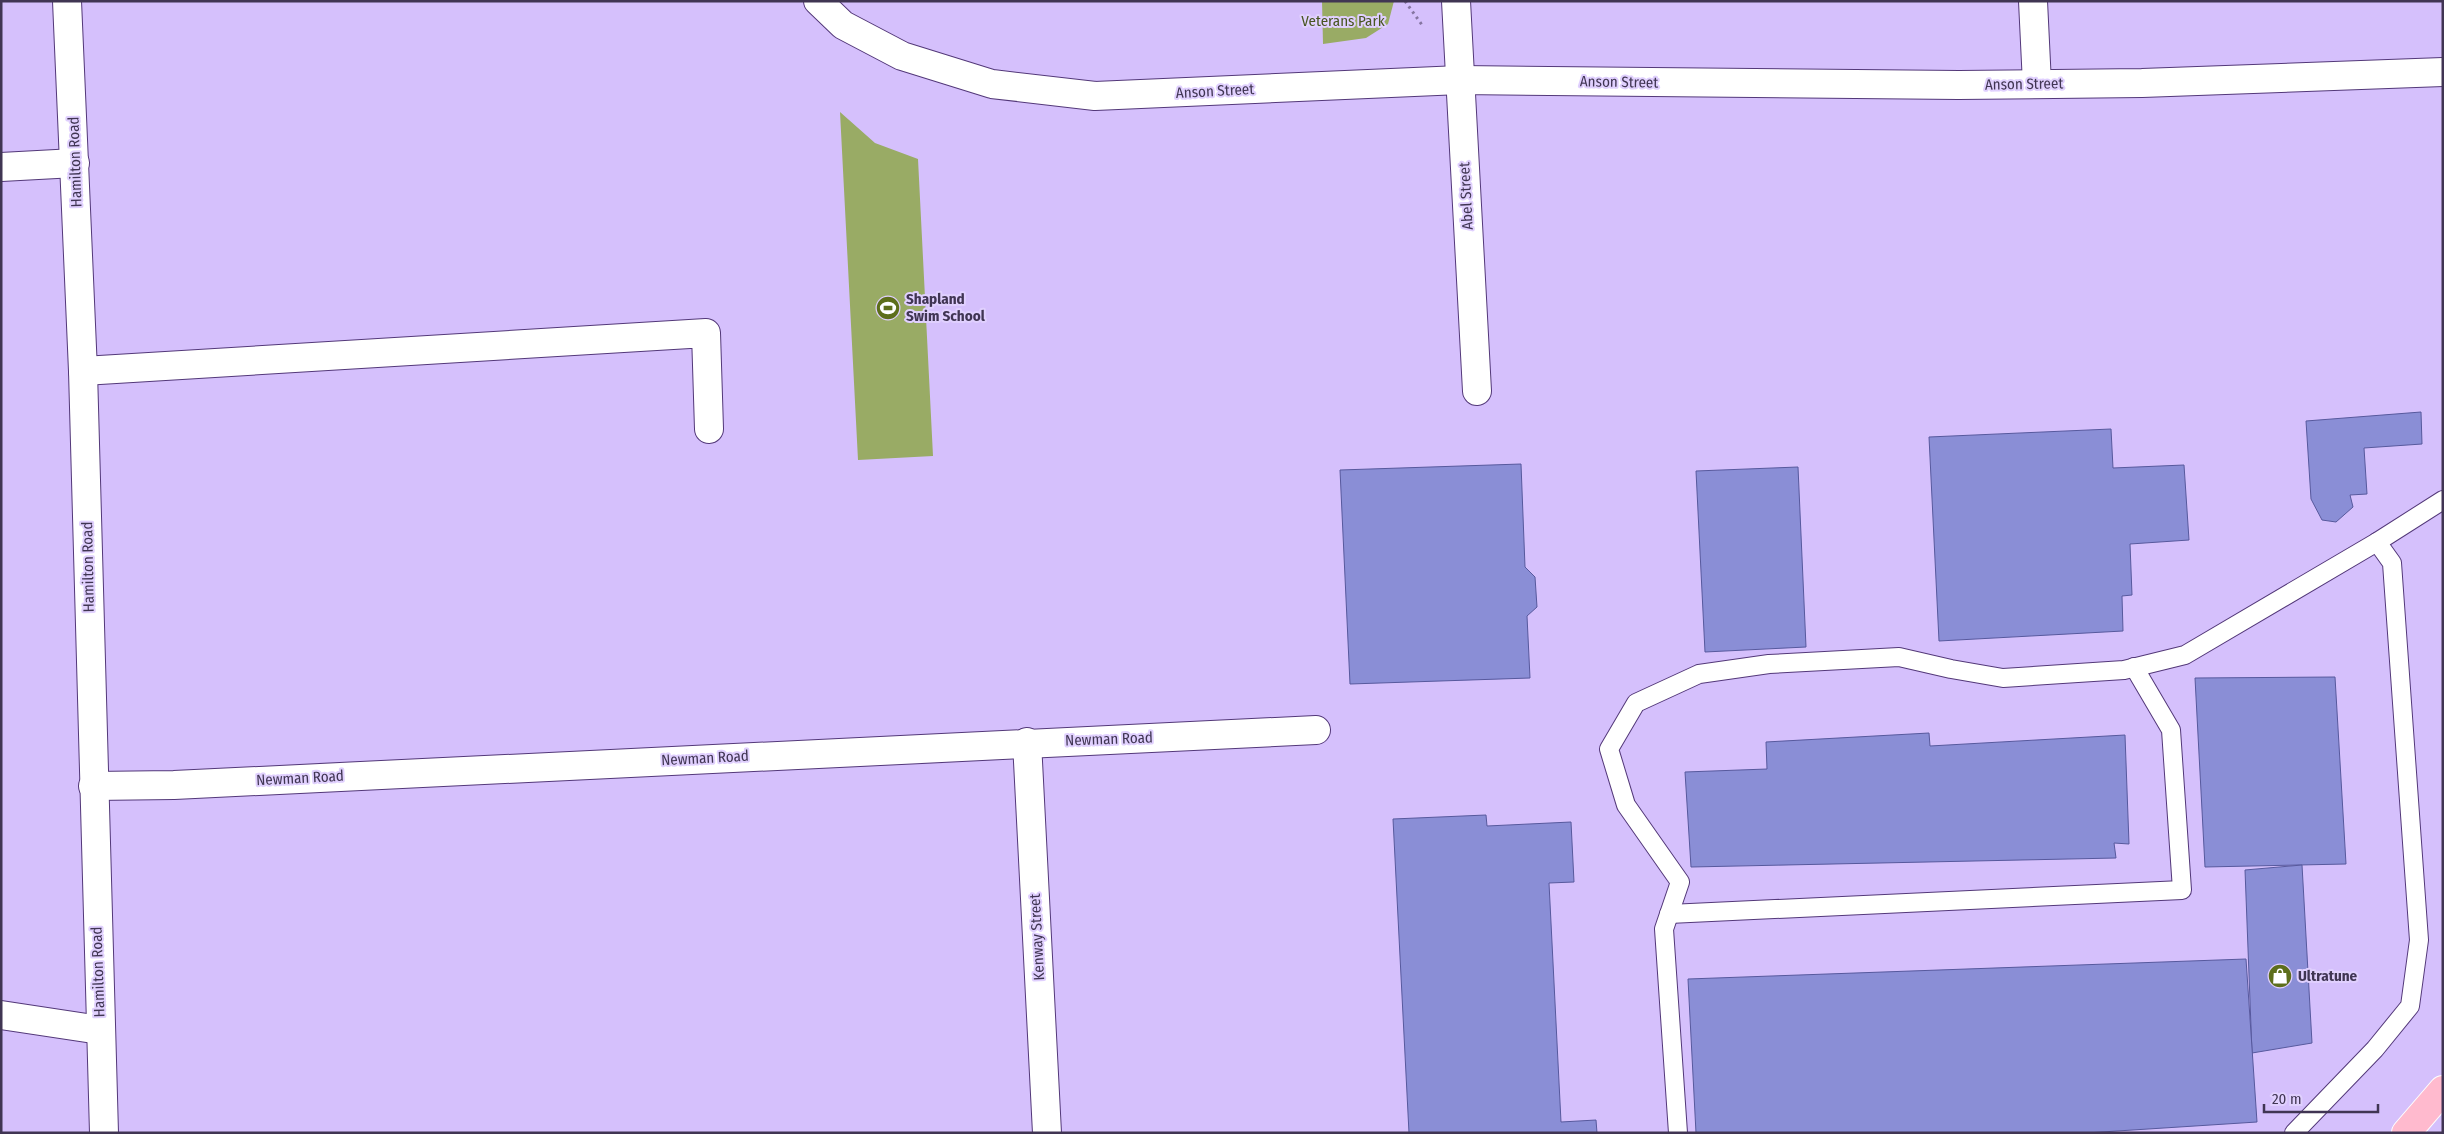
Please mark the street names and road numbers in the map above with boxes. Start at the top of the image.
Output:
street label: Anson Street [1580,72,1658,92]
street label: Anson Street [1985,74,2063,94]
street label: Anson Street [1175,80,1255,102]
street label: Hamilton Road [64,116,86,208]
street label: Abel Street [1455,162,1477,230]
street label: Hamilton Road [78,521,98,613]
street label: Newman Road [1065,728,1153,750]
street label: Newman Road [661,747,749,769]
street label: Newman Road [256,767,344,789]
street label: Kenway Street [1026,893,1048,981]
street label: Hamilton Road [87,926,109,1018]

